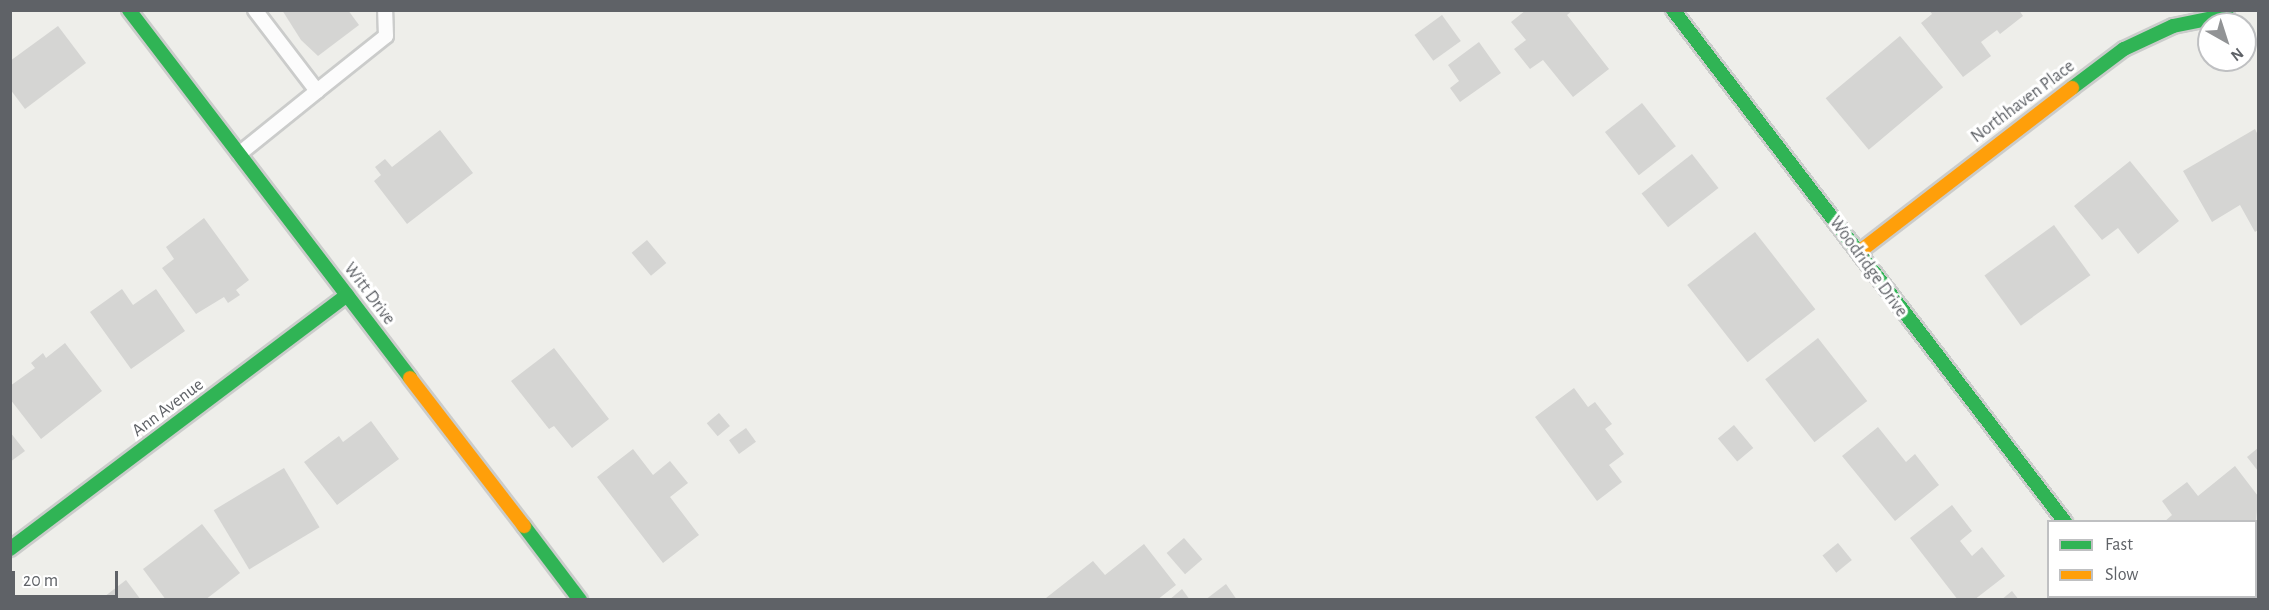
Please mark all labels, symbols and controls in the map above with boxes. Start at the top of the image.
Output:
north arrow [2197,12,2257,72]
text: N [2228,45,2246,64]
street label: Northhaven Place [1967,56,2079,148]
street label: Woodridge Drive [1824,212,1912,322]
street label: Witt Drive [339,259,399,329]
street label: Ann Avenue [128,374,208,442]
legend [2047,520,2257,598]
text: Fast [2105,536,2133,554]
scale bar [15,559,122,597]
text: Slow [2105,566,2138,584]
text: 20 m [23,572,58,590]

